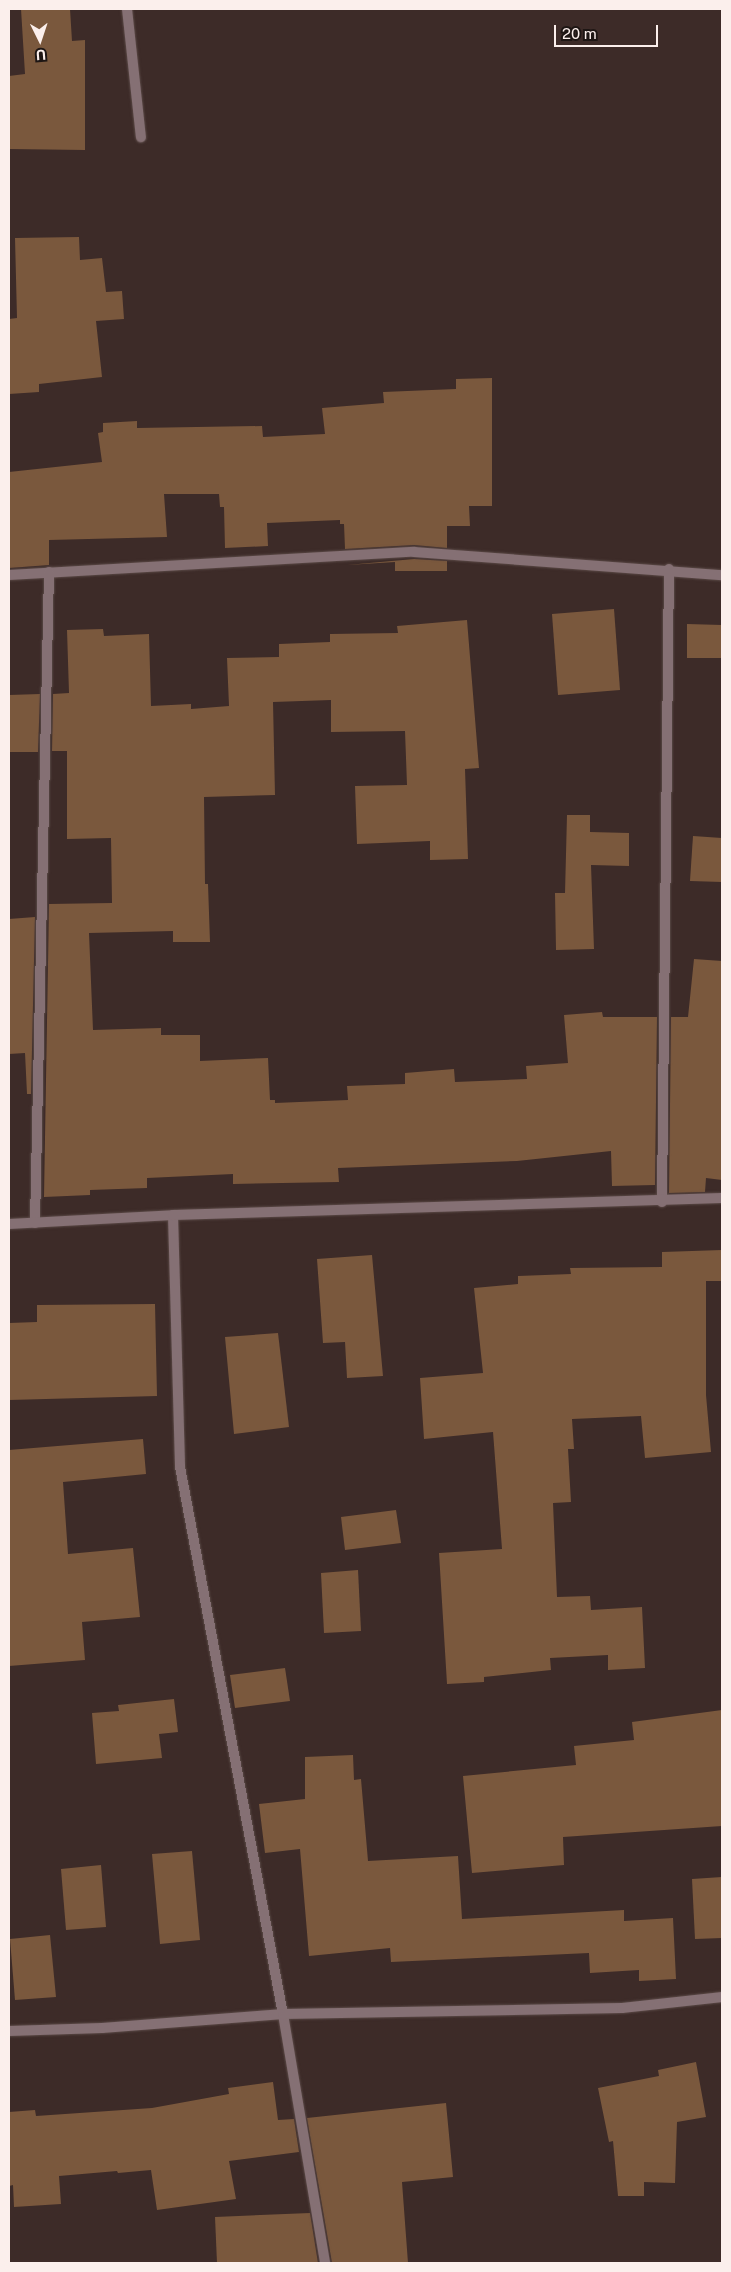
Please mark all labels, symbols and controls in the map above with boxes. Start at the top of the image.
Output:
north arrow [15,15,65,65]
scale bar [556,15,660,47]
text: 20 m [562,25,597,42]
text: U [35,47,47,63]

